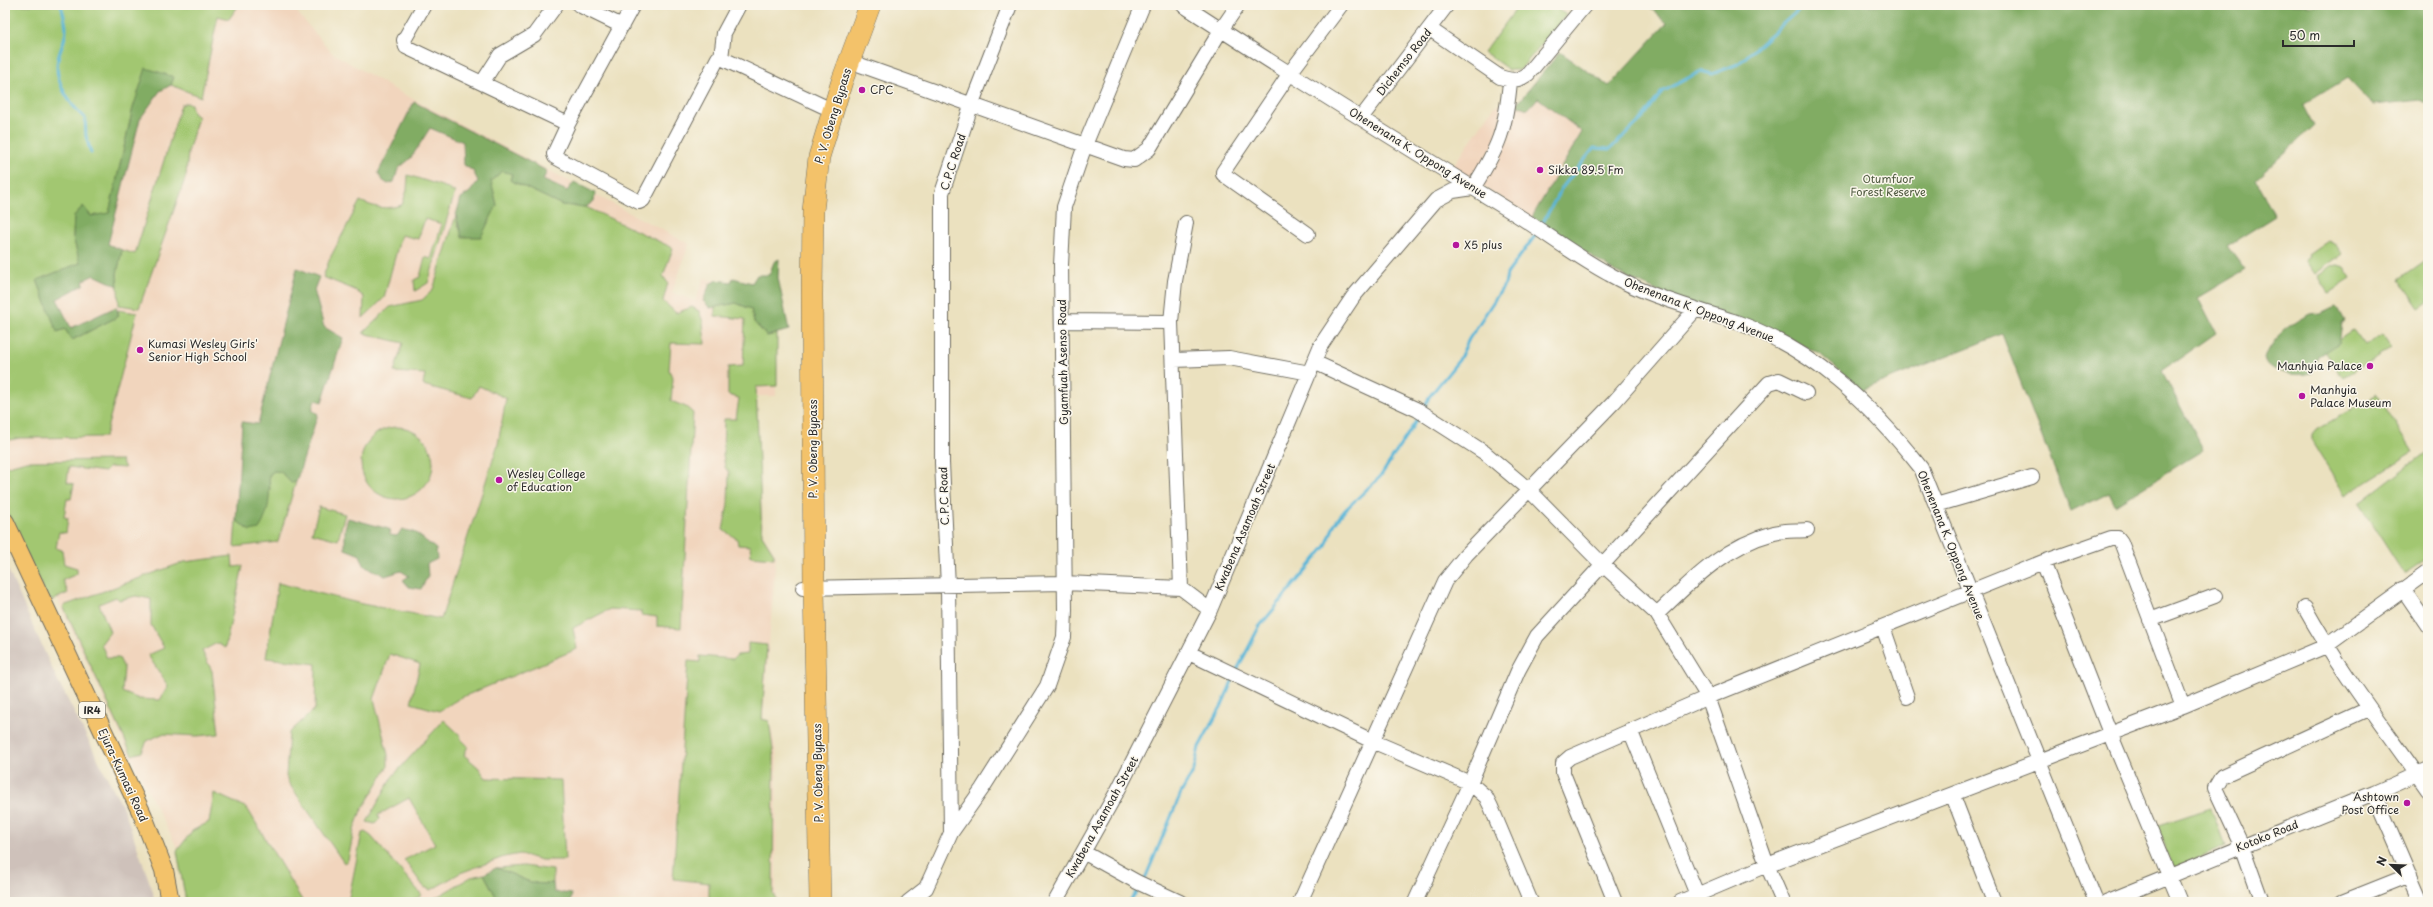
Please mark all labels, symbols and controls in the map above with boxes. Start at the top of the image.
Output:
scale bar [2283,22,2354,48]
street label: Dichemso Road [1372,24,1435,99]
text: 50 m [2289,26,2320,44]
street label: P. V. Obeng Bypass [810,66,855,166]
place label: CPC [870,81,893,98]
marker: CPC [857,85,867,95]
street label: Ohenenana K. Oppong Avenue [1346,103,1491,202]
street label: C.P.C Road [935,131,970,192]
place label: Sikka 89.5 Fm [1548,161,1623,178]
marker: Sikka 89.5 Fm [1535,165,1545,175]
park label: Otumfuor Forest Reserve [1850,170,1926,200]
place label: X5 plus [1464,236,1502,253]
marker: X5 plus [1451,240,1461,250]
street label: Ohenenana K. Oppong Avenue [1622,273,1777,346]
street label: Gyamfuah Asenso Road [1053,299,1072,425]
place label: Kumasi Wesley Girls' Senior High School [148,335,258,365]
marker: Kumasi Wesley Girls' Senior High School [135,345,145,355]
place label: Manhyia Palace [2277,357,2362,374]
marker: Manhyia Palace [2365,361,2375,371]
place label: Manhyia Palace Museum [2310,381,2391,411]
marker: Manhyia Palace Museum [2297,391,2307,401]
street label: P. V. Obeng Bypass [804,399,821,499]
street label: Kwabena Asamoah Street [1210,460,1279,593]
place label: Wesley College of Education [507,465,586,495]
street label: C.P.C Road [934,466,953,526]
street label: Ohenenana K. Oppong Avenue [1914,468,1989,622]
marker: Wesley College of Education [494,475,504,485]
road number: IR4 [79,702,105,718]
street label: P. V. Obeng Bypass [808,723,827,823]
street label: Ejura-Kumasi Road [94,725,153,824]
street label: Kwabena Asamoah Street [1061,752,1142,881]
place label: Ashtown Post Office [2342,788,2399,818]
marker: Ashtown Post Office [2402,798,2412,808]
street label: Kotoko Road [2233,815,2301,856]
north arrow [2371,845,2411,885]
text: N [2372,853,2391,868]

